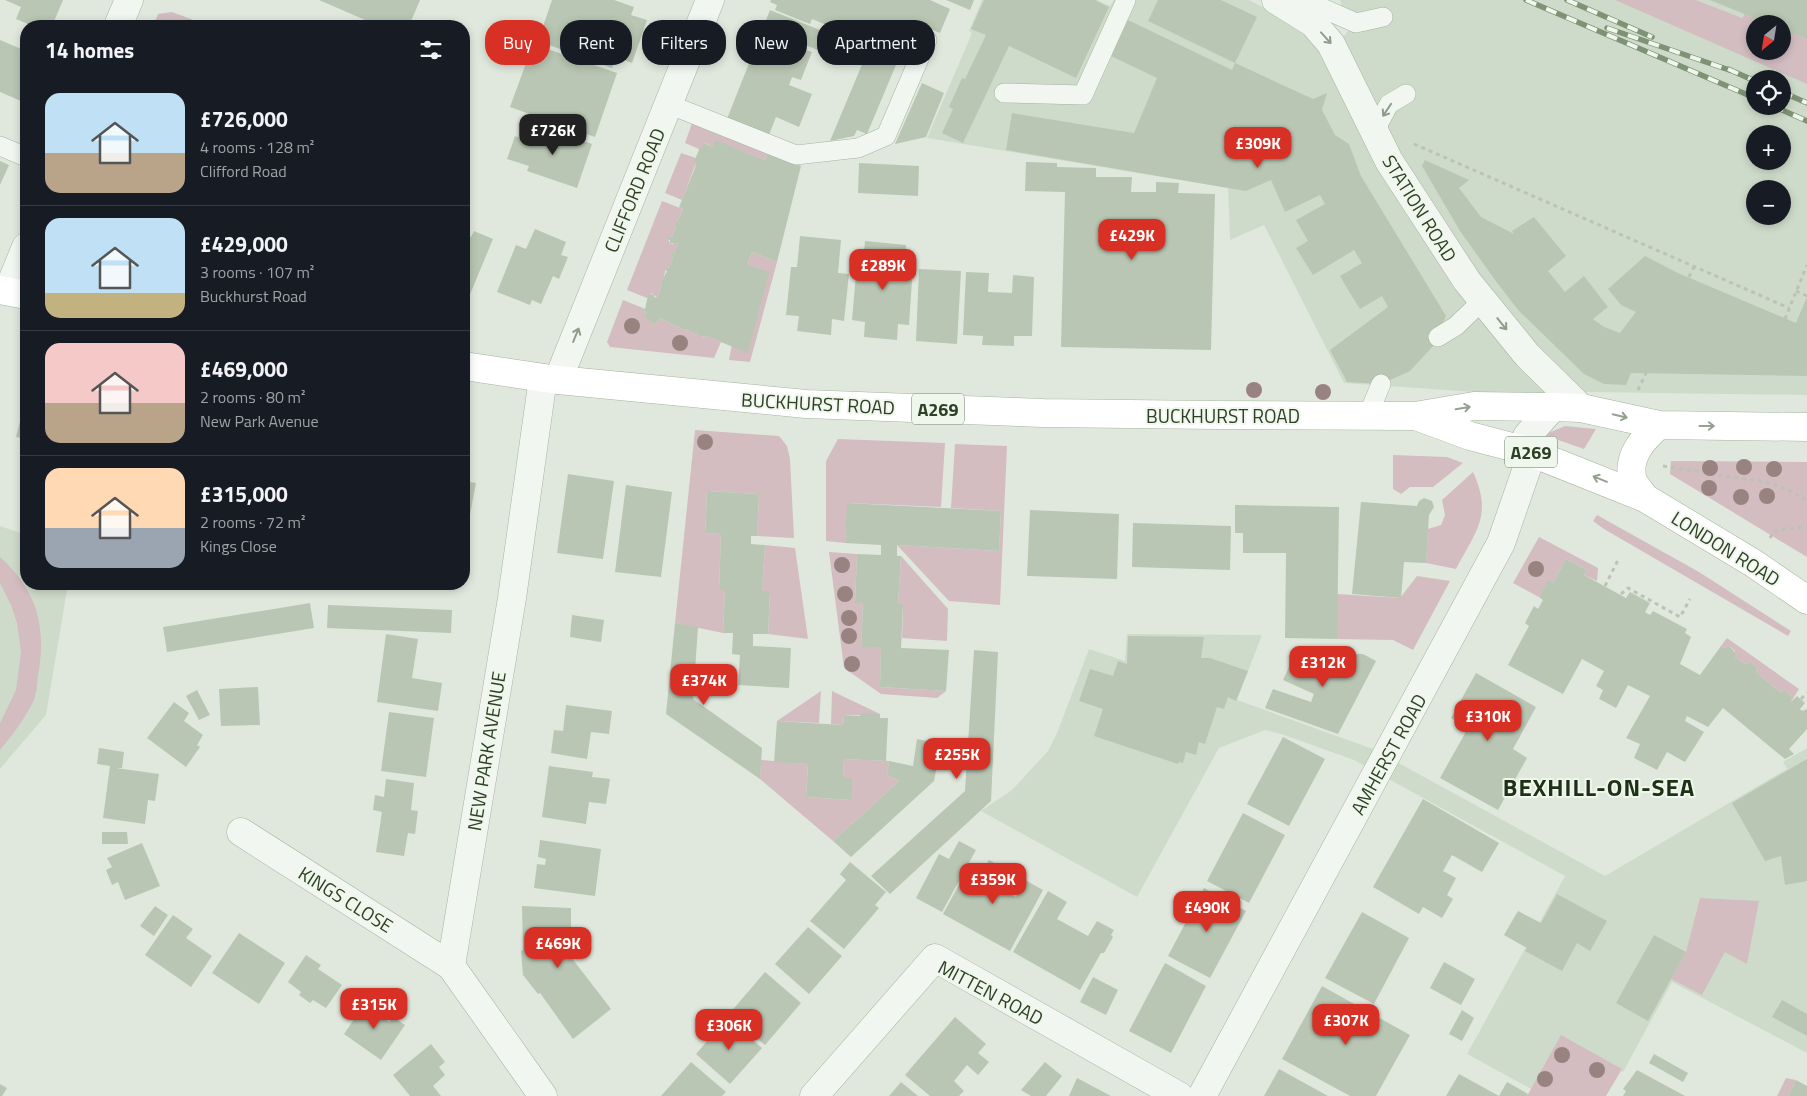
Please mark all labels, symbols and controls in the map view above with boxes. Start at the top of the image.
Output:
north arrow [1746,15,1791,60]
map controls [1746,15,1791,225]
chip: Buy [485,20,550,65]
chip: Rent [560,20,632,65]
chip: Filters [642,20,726,65]
chip: New [736,20,807,65]
chip: Apartment [817,20,935,65]
one-way arrow [1320,31,1332,44]
text: 14 homes [45,34,134,66]
icon: filters [417,36,445,64]
button: locate [1746,70,1791,115]
one-way arrow [1381,102,1391,116]
text: £726,000 [200,103,288,135]
icon: home [85,113,145,173]
pin: £726K [518,114,588,156]
text: £726K [530,118,576,142]
street label: CLIFFORD ROAD [596,123,672,257]
button: + [1746,125,1791,170]
pin: £309K [1223,126,1293,169]
text: £309K [1235,131,1281,155]
text: 4 rooms · 128 m² [200,135,314,159]
street label: STATION ROAD [1375,149,1465,267]
text: Clifford Road [200,159,287,183]
button: − [1746,180,1791,225]
pin: £429K [1097,218,1167,261]
text: £429K [1109,223,1155,247]
text: £429,000 [200,228,288,260]
icon: home [85,238,145,298]
pin: £289K [848,248,918,291]
text: £289K [860,253,906,277]
text: 3 rooms · 107 m² [200,260,314,284]
text: Buckhurst Road [200,284,307,308]
one-way arrow [1497,317,1508,330]
one-way arrow [572,327,581,343]
text: £469,000 [200,353,288,385]
icon: home [85,363,145,423]
street label: BUCKHURST ROAD [740,384,896,422]
text: 2 rooms · 80 m² [200,385,305,409]
road number: A269 [912,394,964,424]
street label: BUCKHURST ROAD [1146,401,1300,430]
one-way arrow [1455,402,1471,412]
text: New Park Avenue [200,409,319,433]
one-way arrow [1612,412,1628,421]
one-way arrow [1699,421,1715,431]
road number: A269 [1505,437,1557,468]
one-way arrow [1592,474,1608,483]
text: £315,000 [200,478,288,510]
icon: home [85,488,145,548]
street label: LONDON ROAD [1666,503,1786,593]
text: 2 rooms · 72 m² [200,510,305,534]
text: Kings Close [200,534,277,558]
pin: £312K [1288,646,1358,688]
text: £312K [1300,650,1346,674]
pin: £374K [669,664,739,706]
text: £374K [681,668,727,692]
street label: NEW PARK AVENUE [459,669,513,833]
street label: AMHERST ROAD [1343,688,1433,820]
pin: £310K [1453,700,1523,742]
text: £310K [1465,704,1511,728]
pin: £255K [922,738,992,780]
text: £255K [934,742,980,766]
district label: BEXHILL-ON-SEA [1503,769,1695,805]
street label: KINGS CLOSE [293,858,399,940]
pin: £359K [958,862,1028,905]
text: £359K [970,867,1016,891]
pin: £490K [1172,890,1242,933]
text: £490K [1184,895,1230,919]
pin: £469K [523,926,593,969]
text: £469K [535,931,581,955]
street label: MITTEN ROAD [933,952,1049,1032]
pin: £315K [339,988,409,1030]
text: £315K [351,992,397,1016]
pin: £307K [1311,1004,1381,1046]
pin: £306K [694,1008,764,1051]
text: £307K [1323,1008,1369,1032]
text: £306K [706,1013,752,1037]

